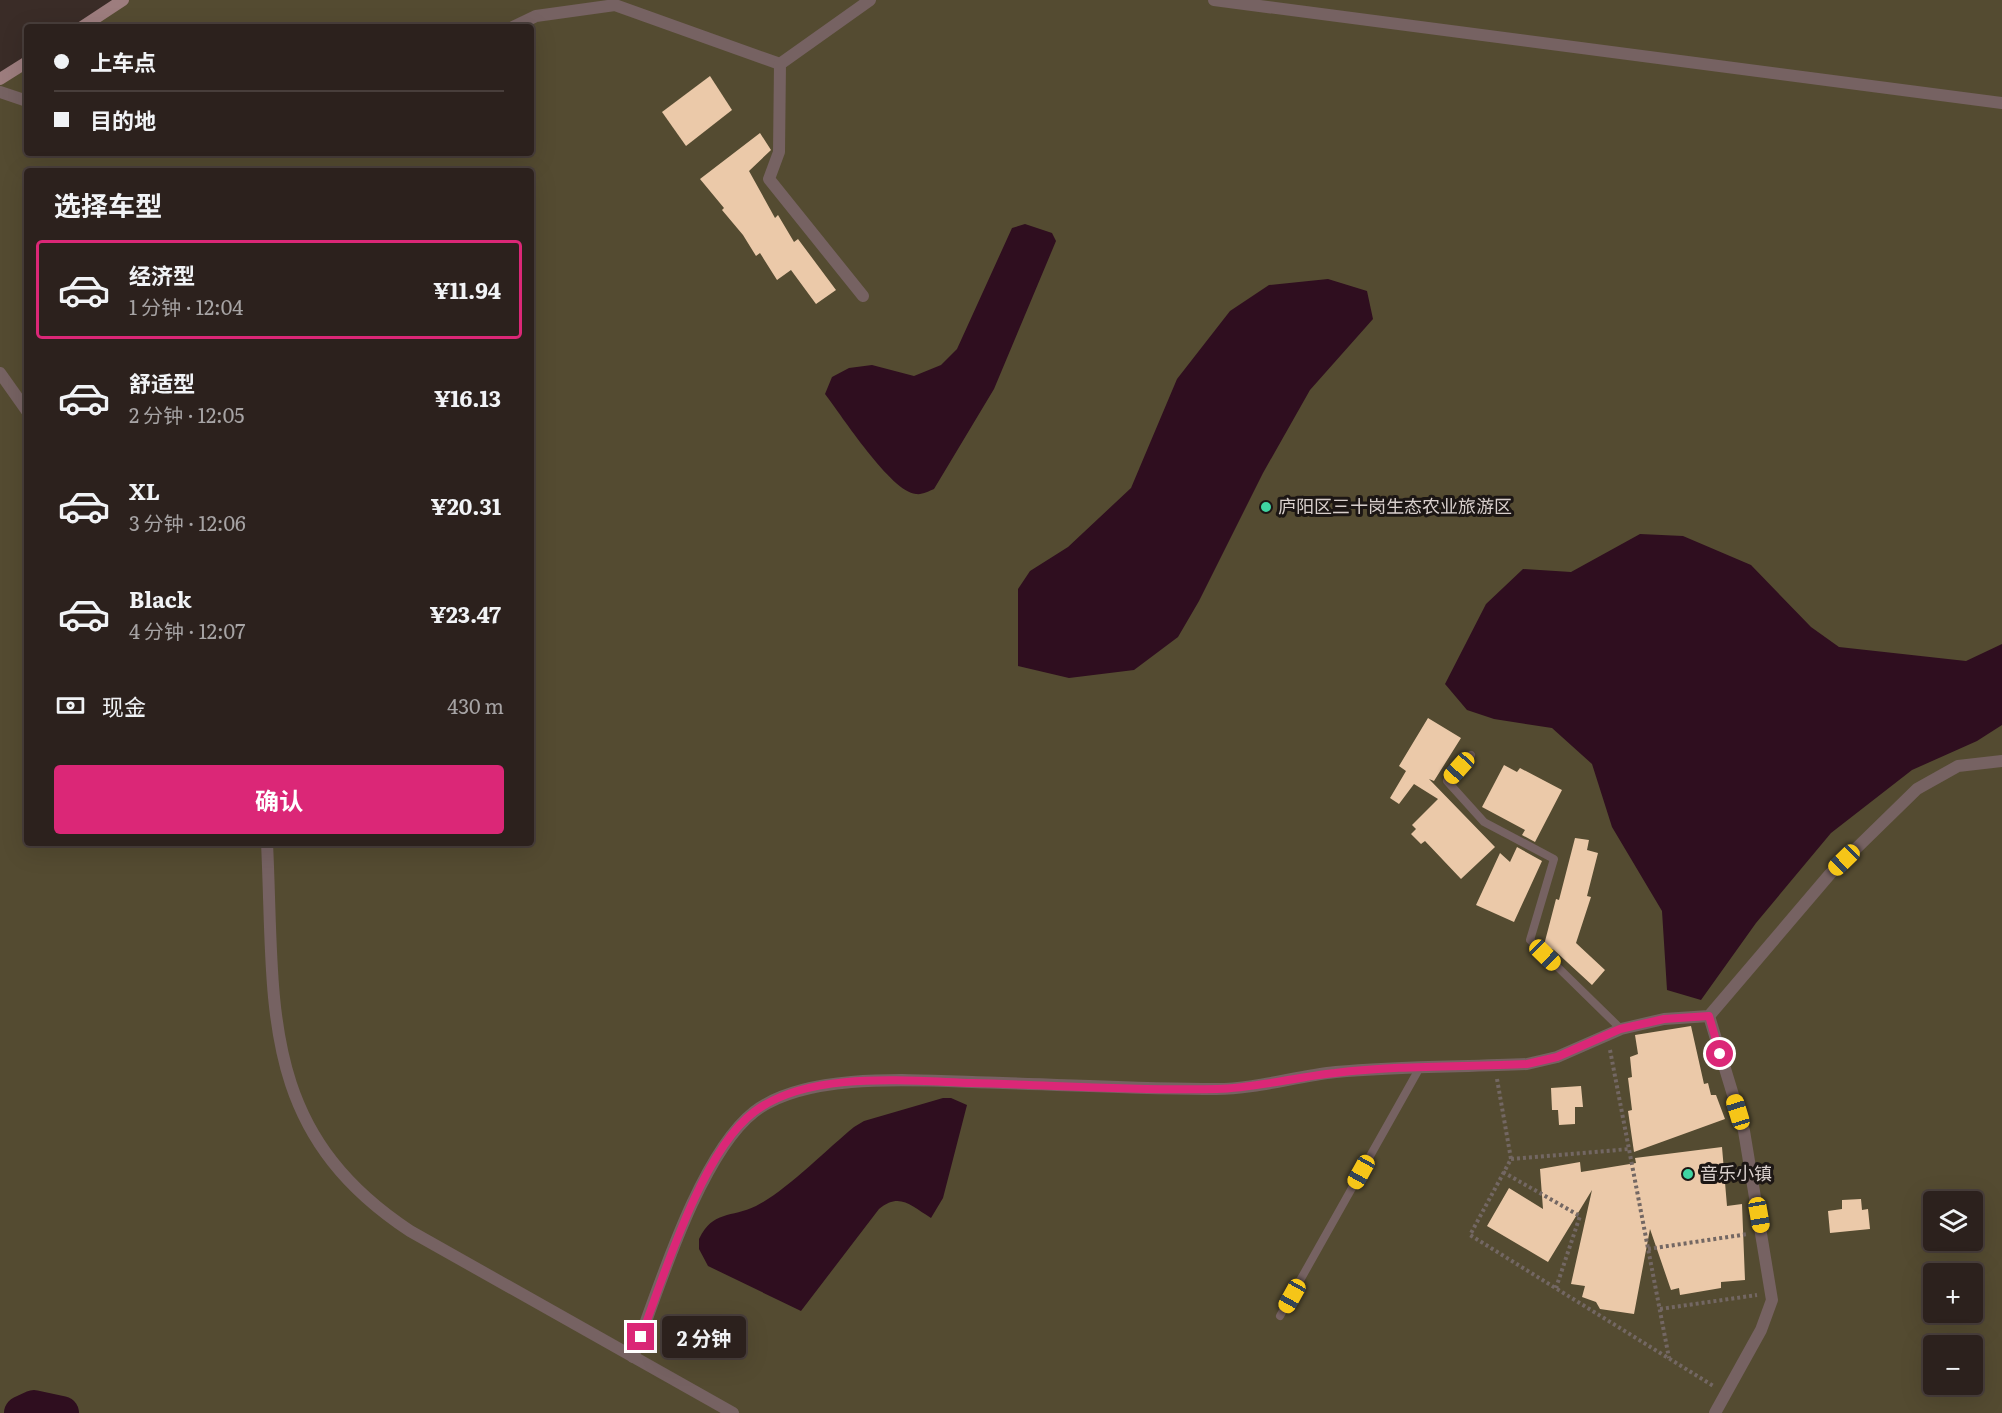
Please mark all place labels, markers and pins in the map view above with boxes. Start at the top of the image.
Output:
place label: 庐阳区三十岗生态农业旅游区 [1278,492,1512,519]
marker: 庐阳区三十岗生态农业旅游区 [1259,500,1273,514]
place label: 音乐小镇 [1700,1159,1772,1186]
marker: 音乐小镇 [1681,1167,1695,1181]

